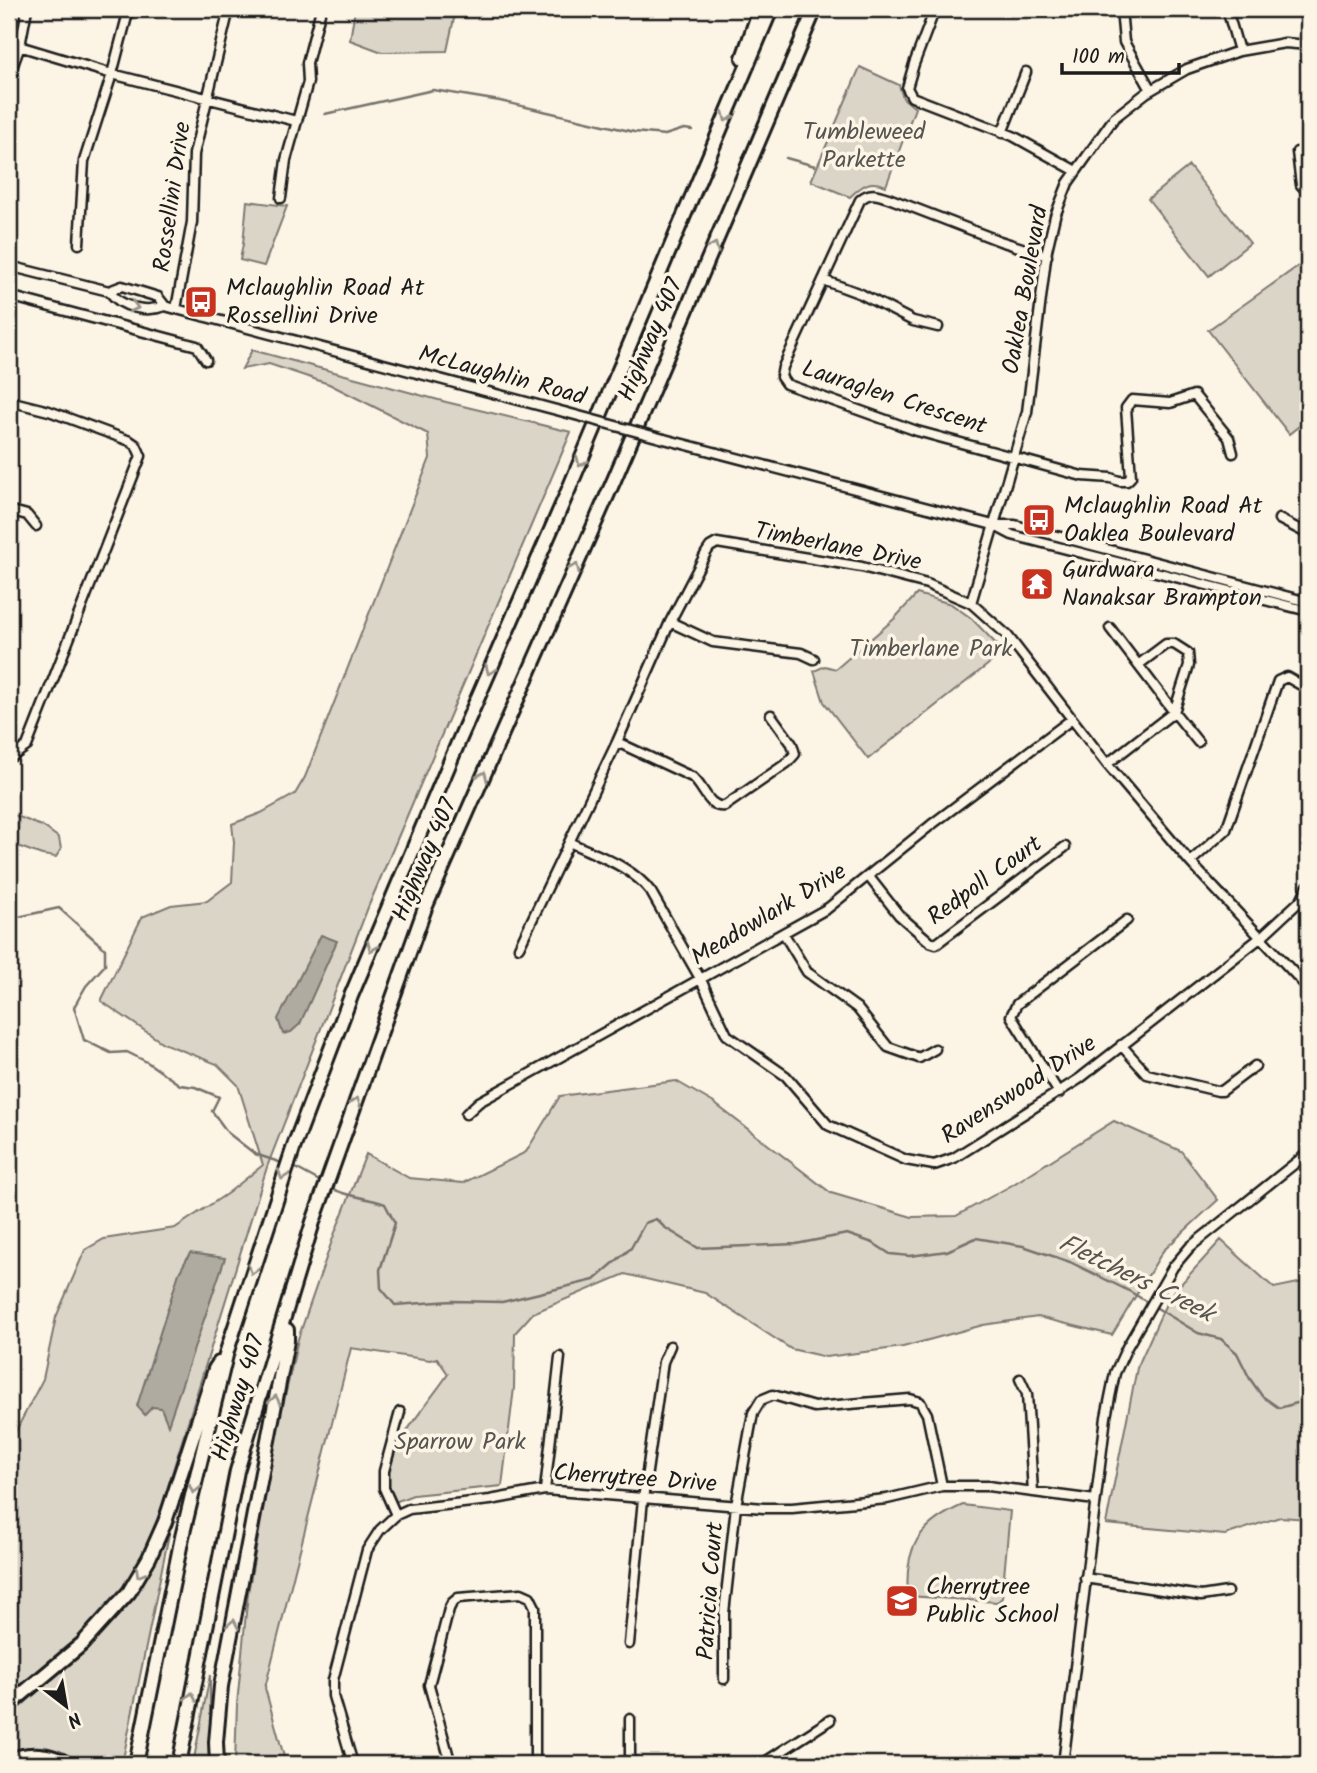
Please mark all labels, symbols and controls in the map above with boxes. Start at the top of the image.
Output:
scale bar [1062,32,1179,76]
text: 100 m [1072,41,1125,74]
one-way arrow [721,110,735,122]
park label: Tumbleweed Parkette [803,113,926,180]
street label: Rossellini Drive [143,119,203,275]
street label: Oaklea Boulevard [992,202,1060,377]
one-way arrow [706,242,720,254]
place label: Mclaughlin Road At Rossellini Drive [226,269,425,336]
street label: Highway 407 [608,271,695,408]
bus stop icon: Mclaughlin Road At Rossellini Drive [182,283,220,321]
one-way arrow [128,299,140,313]
street label: McLaughlin Road [414,335,591,417]
street label: Lauraglen Crescent [796,350,992,447]
one-way arrow [575,455,589,467]
place label: Mclaughlin Road At Oaklea Boulevard [1064,487,1263,554]
bus stop icon: Mclaughlin Road At Oaklea Boulevard [1020,501,1058,539]
street label: Timberlane Drive [751,512,925,582]
place label: Gurdwara Nanaksar Brampton [1062,551,1262,618]
one-way arrow [567,563,581,575]
temple icon: Gurdwara Nanaksar Brampton [1018,565,1056,603]
park label: Timberlane Park [850,630,1013,669]
one-way arrow [484,663,498,676]
one-way arrow [475,771,489,783]
street label: Highway 407 [382,791,469,928]
street label: Redpoll Court [919,825,1051,936]
street label: Meadowlark Drive [684,853,855,977]
one-way arrow [366,941,380,953]
street label: Ravenswood Drive [933,1025,1105,1155]
one-way arrow [348,1097,362,1109]
one-way arrow [277,1169,291,1181]
water label: Fletchers Creek [1051,1223,1224,1337]
one-way arrow [246,1264,261,1276]
street label: Highway 407 [201,1329,277,1466]
one-way arrow [267,1394,282,1406]
park label: Sparrow Park [394,1423,526,1462]
street label: Cherrytree Drive [552,1454,718,1504]
one-way arrow [188,1483,202,1495]
street label: Patricia Court [687,1520,735,1661]
one-way arrow [135,1566,148,1579]
place label: Cherrytree Public School [926,1568,1059,1635]
school or university icon: Cherrytree Public School [883,1582,921,1620]
one-way arrow [224,1618,239,1630]
north arrow [32,1672,102,1742]
one-way arrow [183,1691,198,1703]
text: N [61,1703,87,1735]

